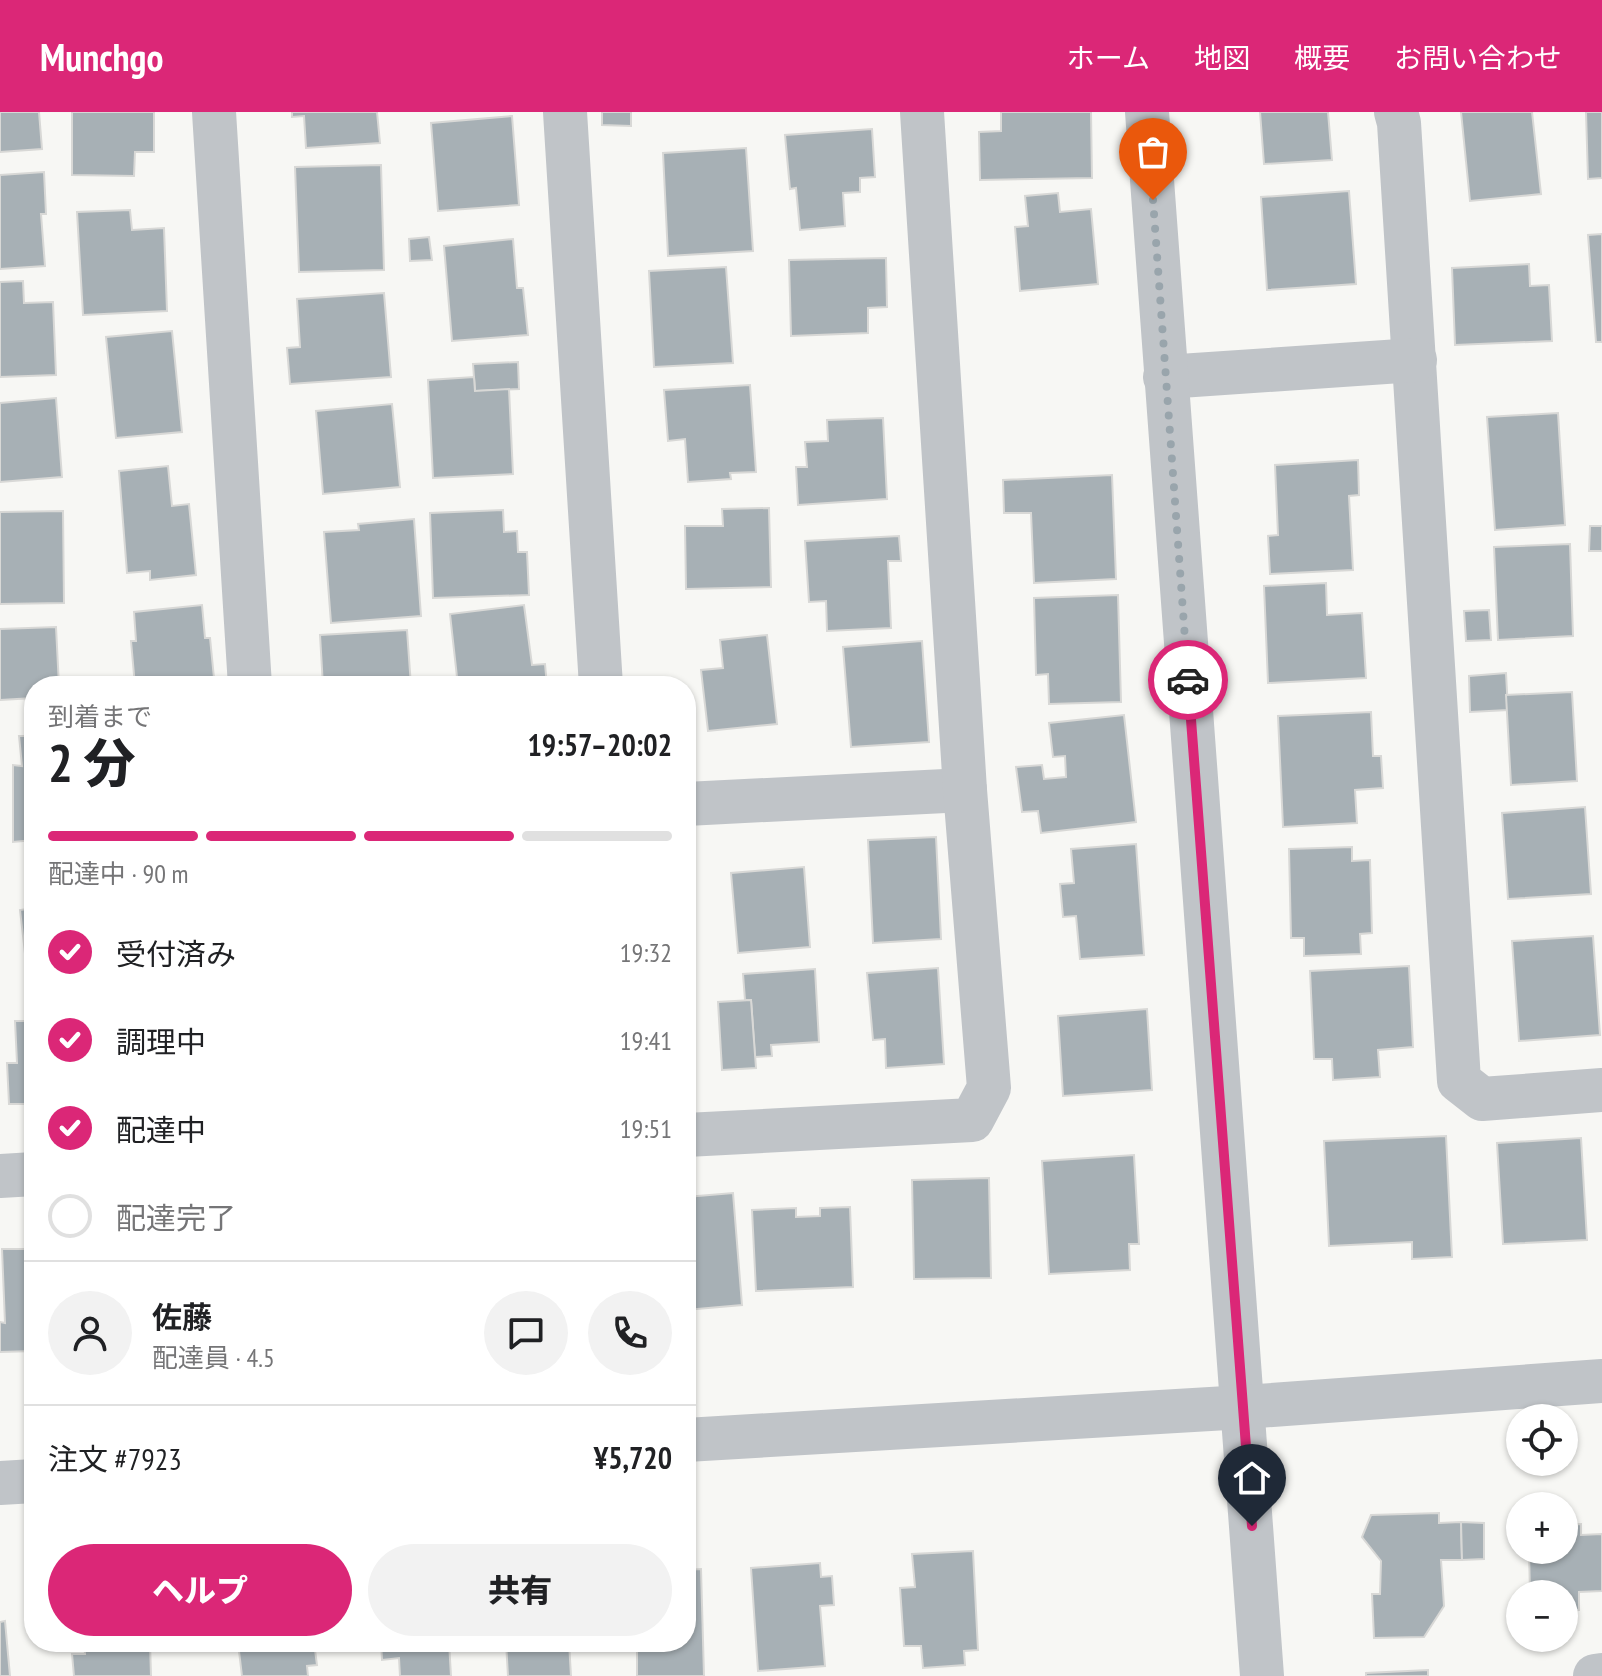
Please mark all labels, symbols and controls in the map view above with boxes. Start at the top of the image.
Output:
text: Munchgo [40,32,163,81]
text: ホーム [1067,39,1150,76]
text: 地図 [1194,39,1250,76]
text: 概要 [1294,39,1350,76]
text: お問い合わせ [1394,39,1562,76]
pin [1119,118,1187,200]
icon: bag [1131,130,1175,174]
courier [1148,640,1228,720]
icon: car [1166,658,1210,702]
text: 到着まで [48,700,152,733]
text: 19:57–20:02 [528,725,672,764]
text: 2 分 [48,729,136,796]
text: 配達中 · 90 m [48,857,188,890]
icon: check [48,930,92,974]
text: 受付済み [116,934,236,973]
text: 19:32 [620,936,672,969]
icon: check [48,1018,92,1062]
text: 調理中 [116,1022,206,1061]
text: 19:41 [620,1024,672,1057]
icon: check [48,1106,92,1150]
text: 配達中 [116,1110,206,1149]
text: 19:51 [620,1112,672,1145]
text: 配達完了 [116,1198,236,1237]
button: person [48,1291,132,1375]
button: chat [484,1291,568,1375]
button: phone [588,1291,672,1375]
text: 佐藤 [152,1297,212,1336]
text: 配達員 · 4.5 [152,1341,275,1374]
map controls [1506,1404,1578,1652]
button: locate [1506,1404,1578,1476]
text: ¥5,720 [594,1438,672,1477]
text: 注文 #7923 [48,1439,182,1478]
pin [1218,1444,1286,1526]
icon: home [1230,1456,1274,1500]
button: + [1506,1492,1578,1564]
button: ヘルプ [48,1544,352,1636]
button: 共有 [368,1544,672,1636]
button: − [1506,1580,1578,1652]

